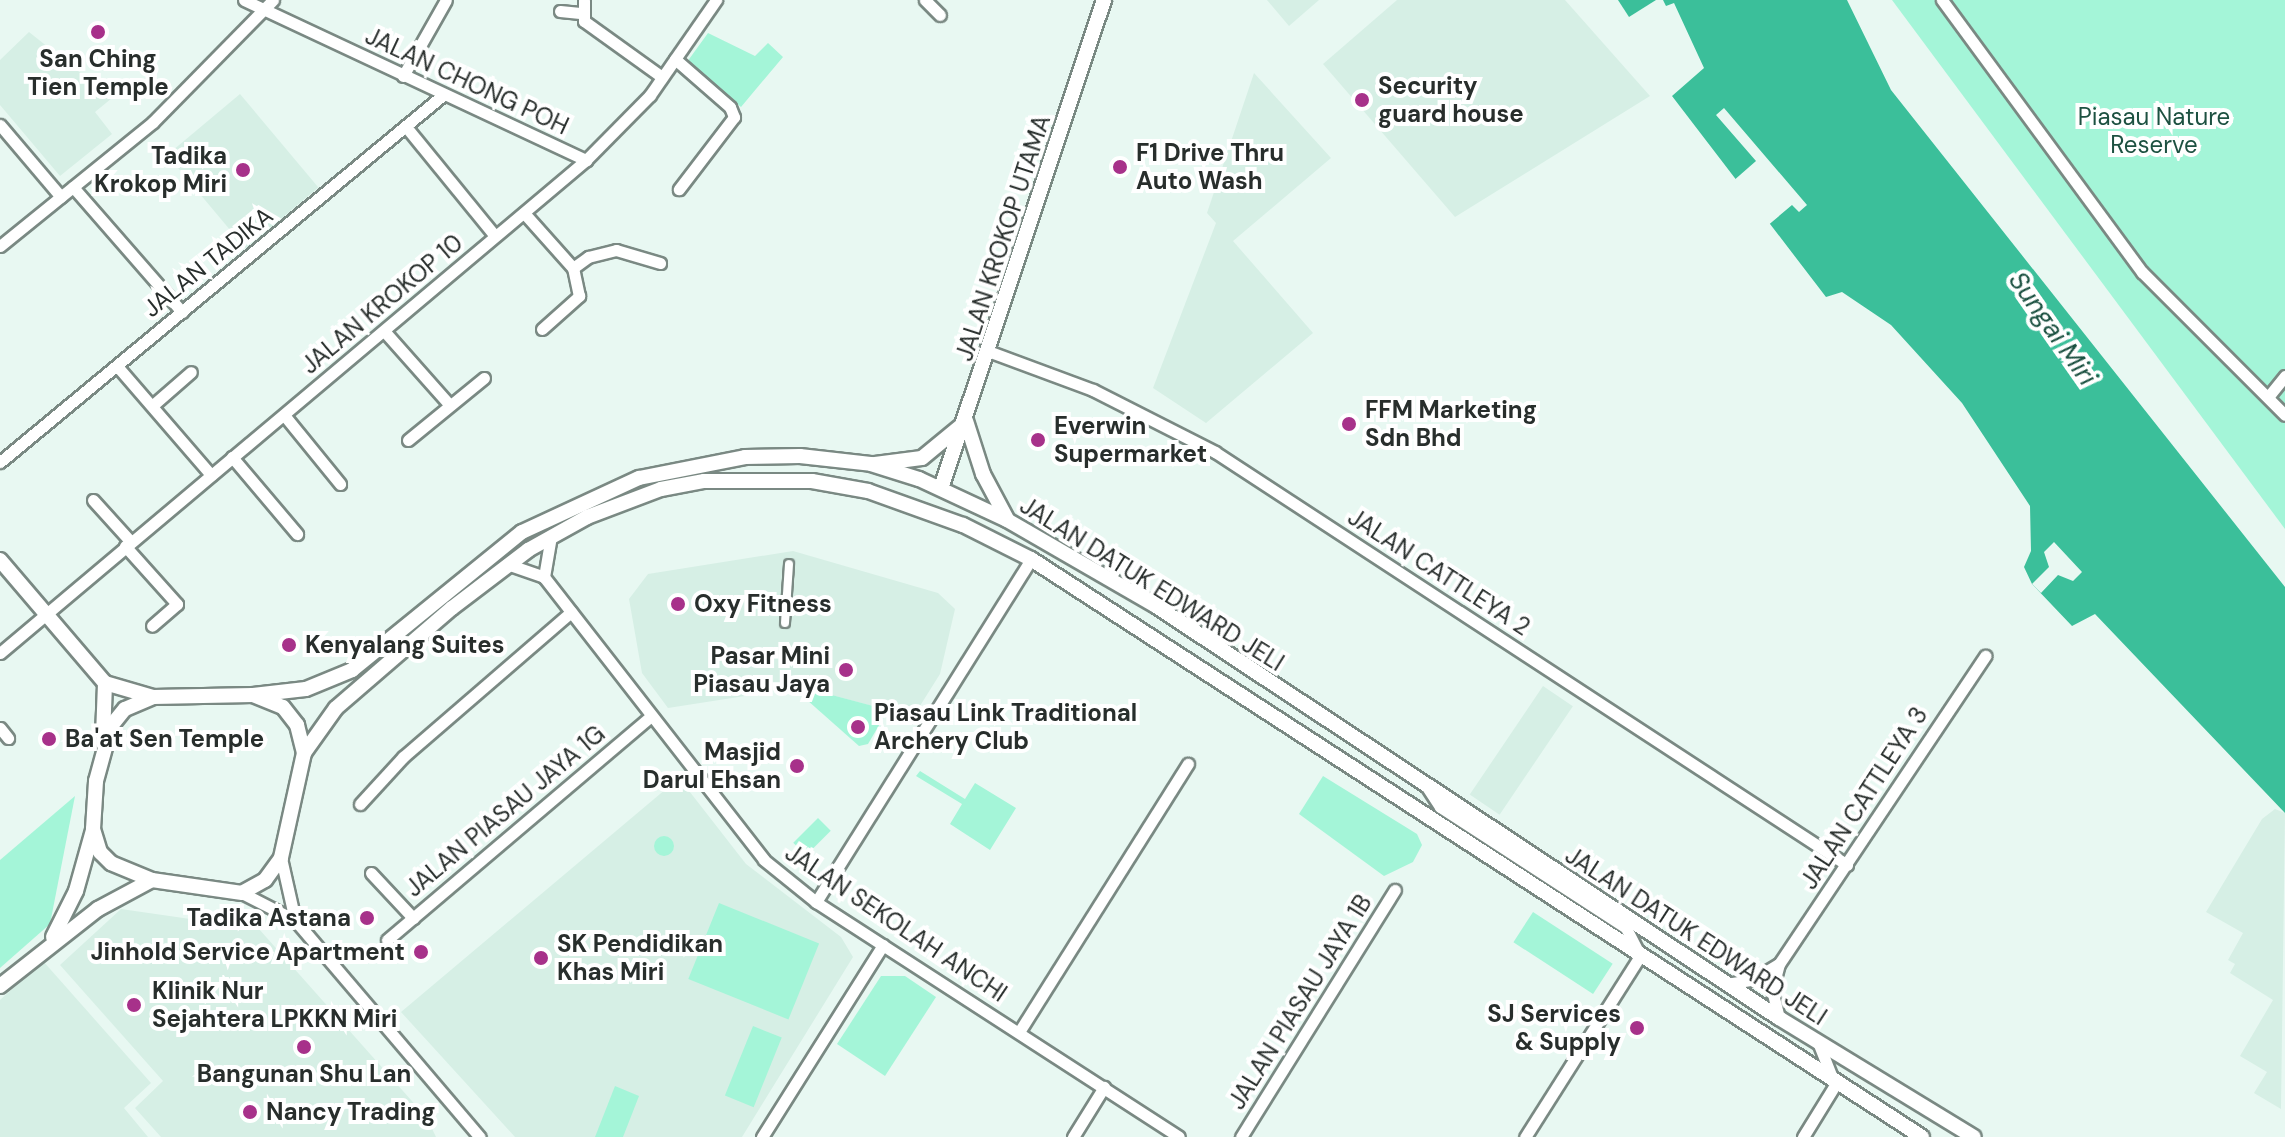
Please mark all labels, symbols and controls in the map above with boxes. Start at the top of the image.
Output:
street label: JALAN CHONG POH [361,21,573,141]
marker: San Ching Tien Temple [89,23,107,41]
place label: San Ching Tien Temple [27,45,169,101]
place label: Security guard house [1378,72,1524,128]
marker: Security guard house [1353,91,1371,109]
park label: Piasau Nature Reserve [2078,103,2230,159]
street label: JALAN KROKOP UTAMA [950,111,1056,365]
place label: F1 Drive Thru Auto Wash [1136,139,1284,195]
place label: Tadika Krokop Miri [94,142,227,198]
marker: F1 Drive Thru Auto Wash [1111,158,1129,176]
marker: Tadika Krokop Miri [234,161,252,179]
street label: JALAN TADIKA [137,201,279,323]
street label: JALAN KROKOP 10 [296,228,468,380]
water label: Sungai Miri [2002,266,2102,392]
place label: FFM Marketing Sdn Bhd [1365,396,1537,452]
place label: Everwin Supermarket [1054,412,1207,468]
marker: FFM Marketing Sdn Bhd [1340,415,1358,433]
marker: Everwin Supermarket [1029,431,1047,449]
street label: JALAN DATUK EDWARD JELI [1015,491,1289,677]
street label: JALAN CATTLEYA 2 [1343,502,1535,642]
place label: Oxy Fitness [694,590,832,618]
marker: Oxy Fitness [669,595,687,613]
place label: Kenyalang Suites [305,631,504,659]
marker: Kenyalang Suites [280,636,298,654]
place label: Pasar Mini Piasau Jaya [693,642,830,698]
marker: Pasar Mini Piasau Jaya [837,661,855,679]
place label: Piasau Link Traditional Archery Club [874,699,1137,755]
street label: JALAN CATTLEYA 3 [1794,701,1934,895]
marker: Piasau Link Traditional Archery Club [849,718,867,736]
street label: JALAN PIASAU JAYA 1G [400,719,610,903]
place label: Ba'at Sen Temple [65,725,264,753]
marker: Ba'at Sen Temple [40,730,58,748]
place label: Masjid Darul Ehsan [643,738,781,794]
marker: Masjid Darul Ehsan [788,757,806,775]
street label: JALAN SEKOLAH ANCHI [780,838,1012,1008]
street label: JALAN DATUK EDWARD JELI [1560,841,1832,1031]
street label: JALAN PIASAU JAYA 1B [1222,889,1378,1115]
place label: Tadika Astana [187,904,351,932]
marker: Tadika Astana [358,909,376,927]
place label: SK Pendidikan Khas Miri [557,930,723,986]
place label: Jinhold Service Apartment [91,938,405,966]
marker: Jinhold Service Apartment [412,943,430,961]
marker: SK Pendidikan Khas Miri [532,949,550,967]
place label: Klinik Nur Sejahtera LPKKN Miri [152,977,397,1033]
marker: Klinik Nur Sejahtera LPKKN Miri [123,994,145,1016]
place label: SJ Services & Supply [1487,1000,1621,1056]
marker: SJ Services & Supply [1628,1019,1646,1037]
marker: Bangunan Shu Lan [295,1038,313,1056]
place label: Bangunan Shu Lan [197,1060,411,1088]
place label: Nancy Trading [266,1098,436,1126]
marker: Nancy Trading [241,1103,259,1121]

